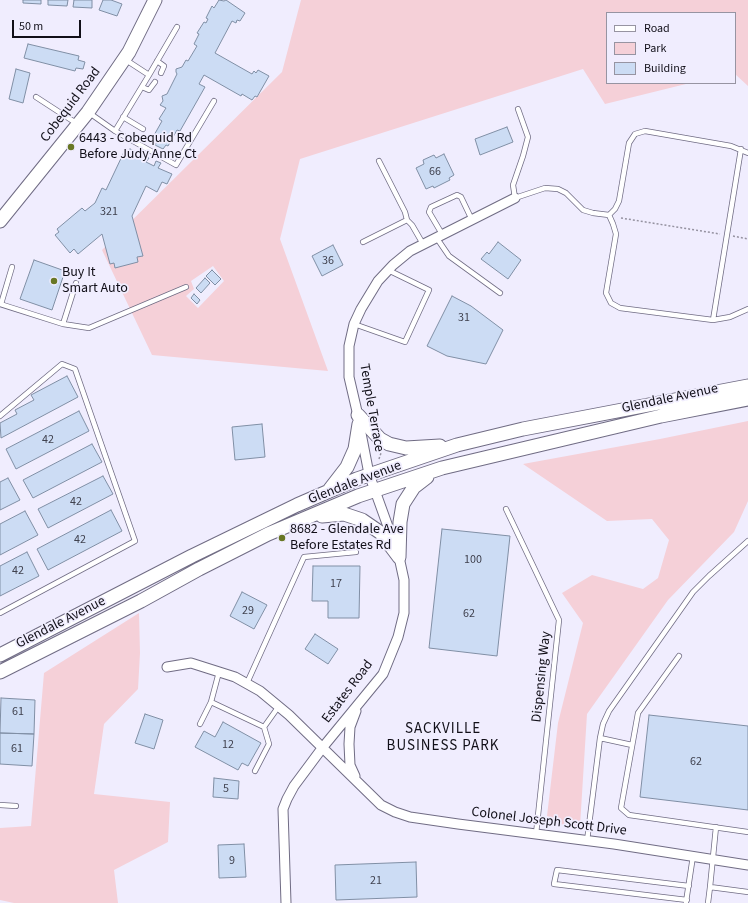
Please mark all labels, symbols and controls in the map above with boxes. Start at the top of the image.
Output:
scale bar [14,12,83,38]
legend [606,12,736,84]
text: 50 m [19,18,43,35]
text: Road [644,20,670,37]
text: Park [644,40,666,57]
text: Building [644,60,686,77]
street label: Cobequid Road [37,64,105,146]
place label: 6443 - Cobequid Rd Before Judy Anne Ct [79,131,197,164]
marker: 6443 - Cobequid Rd Before Judy Anne Ct [66,142,76,152]
house number: 66 [429,165,441,179]
house number: 321 [100,205,118,219]
house number: 36 [322,254,334,268]
place label: Buy It Smart Auto [62,265,128,298]
marker: Buy It Smart Auto [49,276,59,286]
house number: 31 [458,311,470,325]
street label: Temple Terrace [355,363,387,453]
street label: Glendale Avenue [620,381,720,417]
house number: 42 [42,433,54,447]
street label: Glendale Avenue [306,458,404,508]
house number: 42 [70,495,82,509]
place label: 8682 - Glendale Ave Before Estates Rd [290,522,404,554]
house number: 42 [74,533,86,547]
marker: 8682 - Glendale Ave Before Estates Rd [277,533,287,543]
house number: 100 [464,553,482,567]
house number: 42 [12,564,24,578]
house number: 17 [330,577,342,591]
street label: Glendale Avenue [13,593,109,653]
house number: 29 [242,604,254,618]
house number: 62 [463,607,475,621]
street label: Dispensing Way [529,631,555,723]
street label: Estates Road [319,657,377,727]
house number: 61 [12,705,24,719]
district label: SACKVILLE BUSINESS PARK [387,721,499,756]
house number: 12 [222,738,234,752]
house number: 61 [11,742,23,756]
house number: 62 [690,755,702,769]
house number: 5 [223,782,229,796]
street label: Colonel Joseph Scott Drive [470,804,628,840]
house number: 9 [229,854,235,868]
house number: 21 [370,874,382,888]

